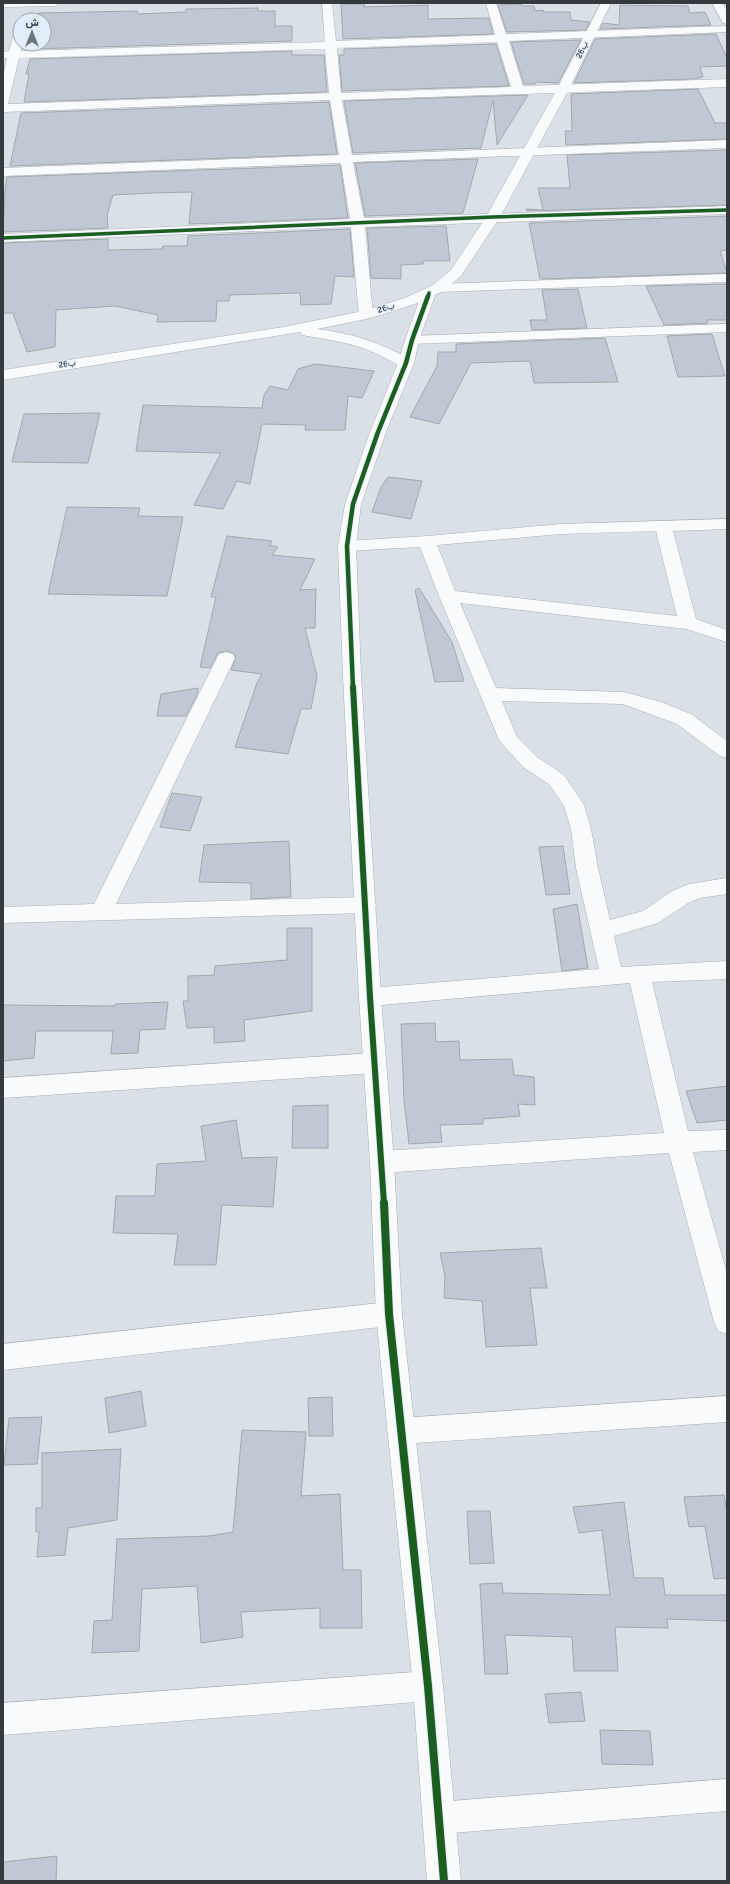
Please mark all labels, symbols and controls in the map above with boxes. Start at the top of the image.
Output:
north arrow [12,12,52,52]
text: ش [25,16,39,29]
street label: 26ب [573,40,591,60]
street label: 26ب [376,300,396,316]
street label: 26ب [57,357,77,371]

